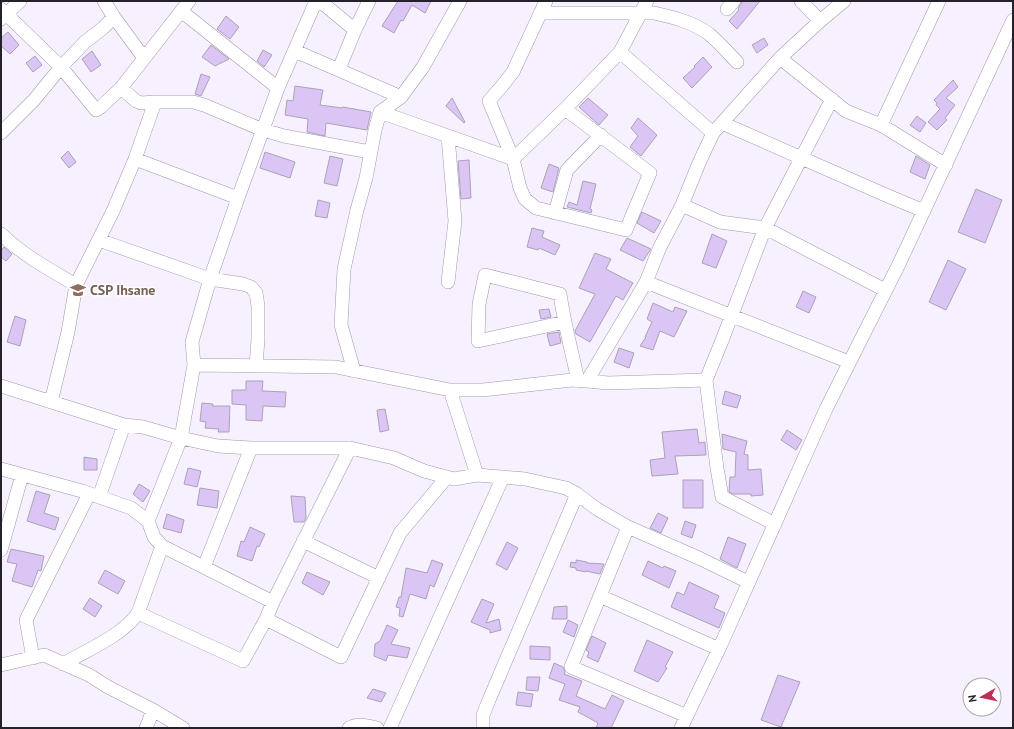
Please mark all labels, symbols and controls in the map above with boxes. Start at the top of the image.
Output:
school or university icon: CSP Ihsane [69,281,87,299]
place label: CSP Ihsane [90,281,155,299]
north arrow [962,677,1002,717]
text: N [965,694,980,703]

